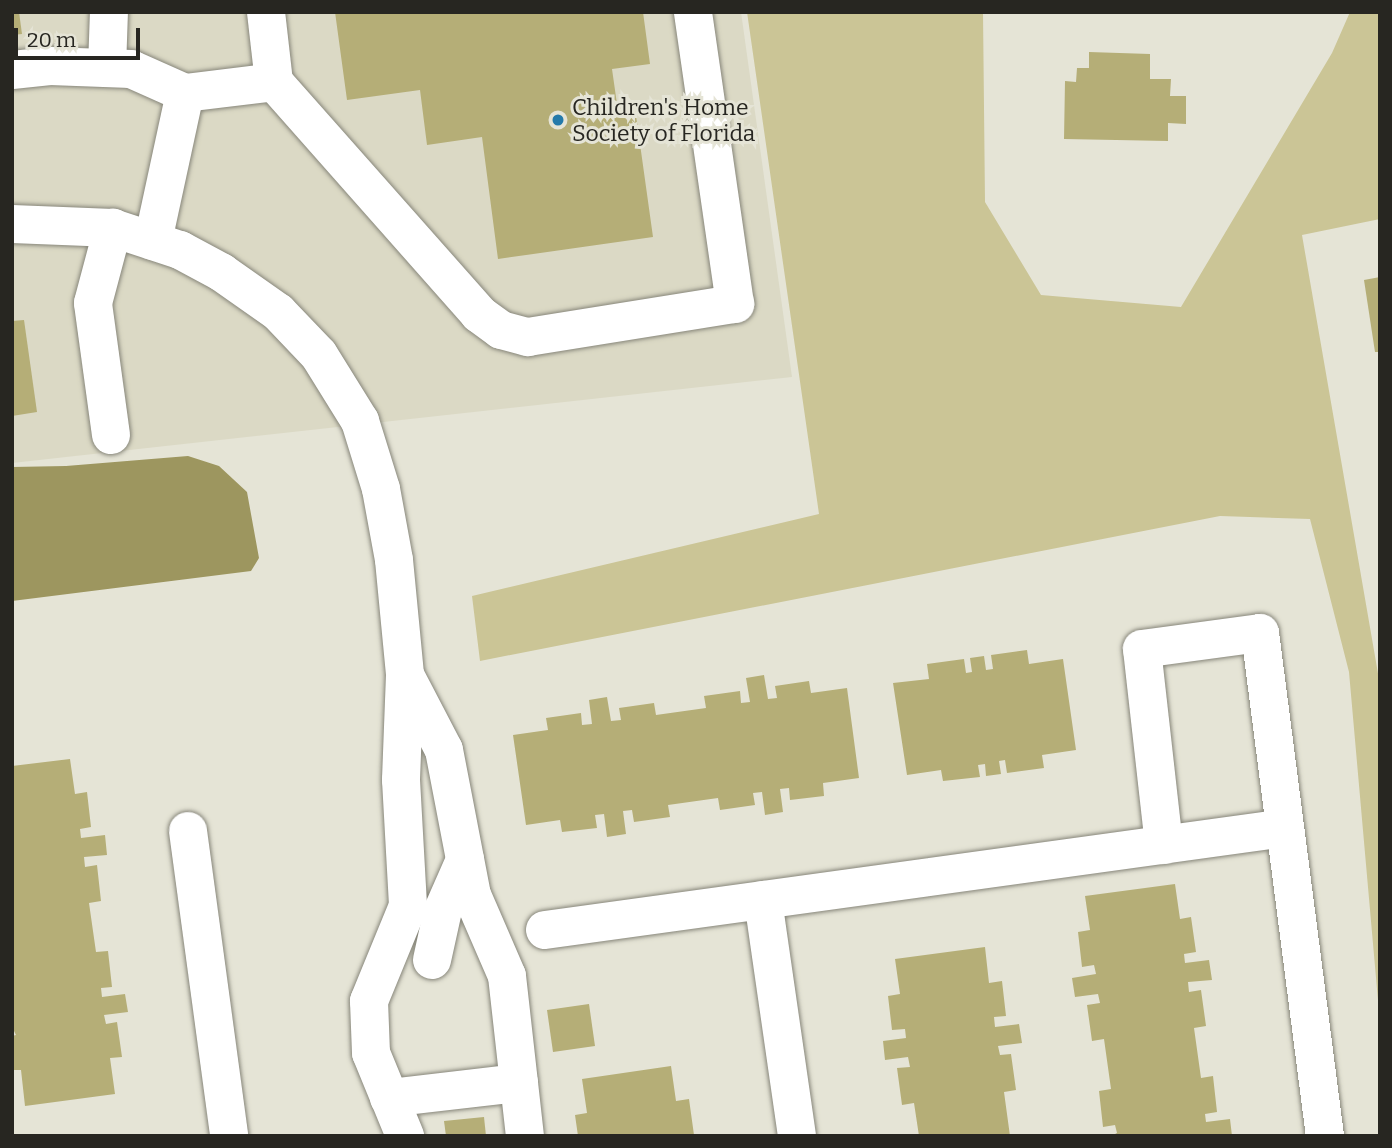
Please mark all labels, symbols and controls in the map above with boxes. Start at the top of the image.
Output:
scale bar [18,14,144,58]
text: 20 m [27,27,76,53]
place label: Children's Home Society of Florida [572,93,755,147]
marker: Children's Home Society of Florida [550,112,566,128]

